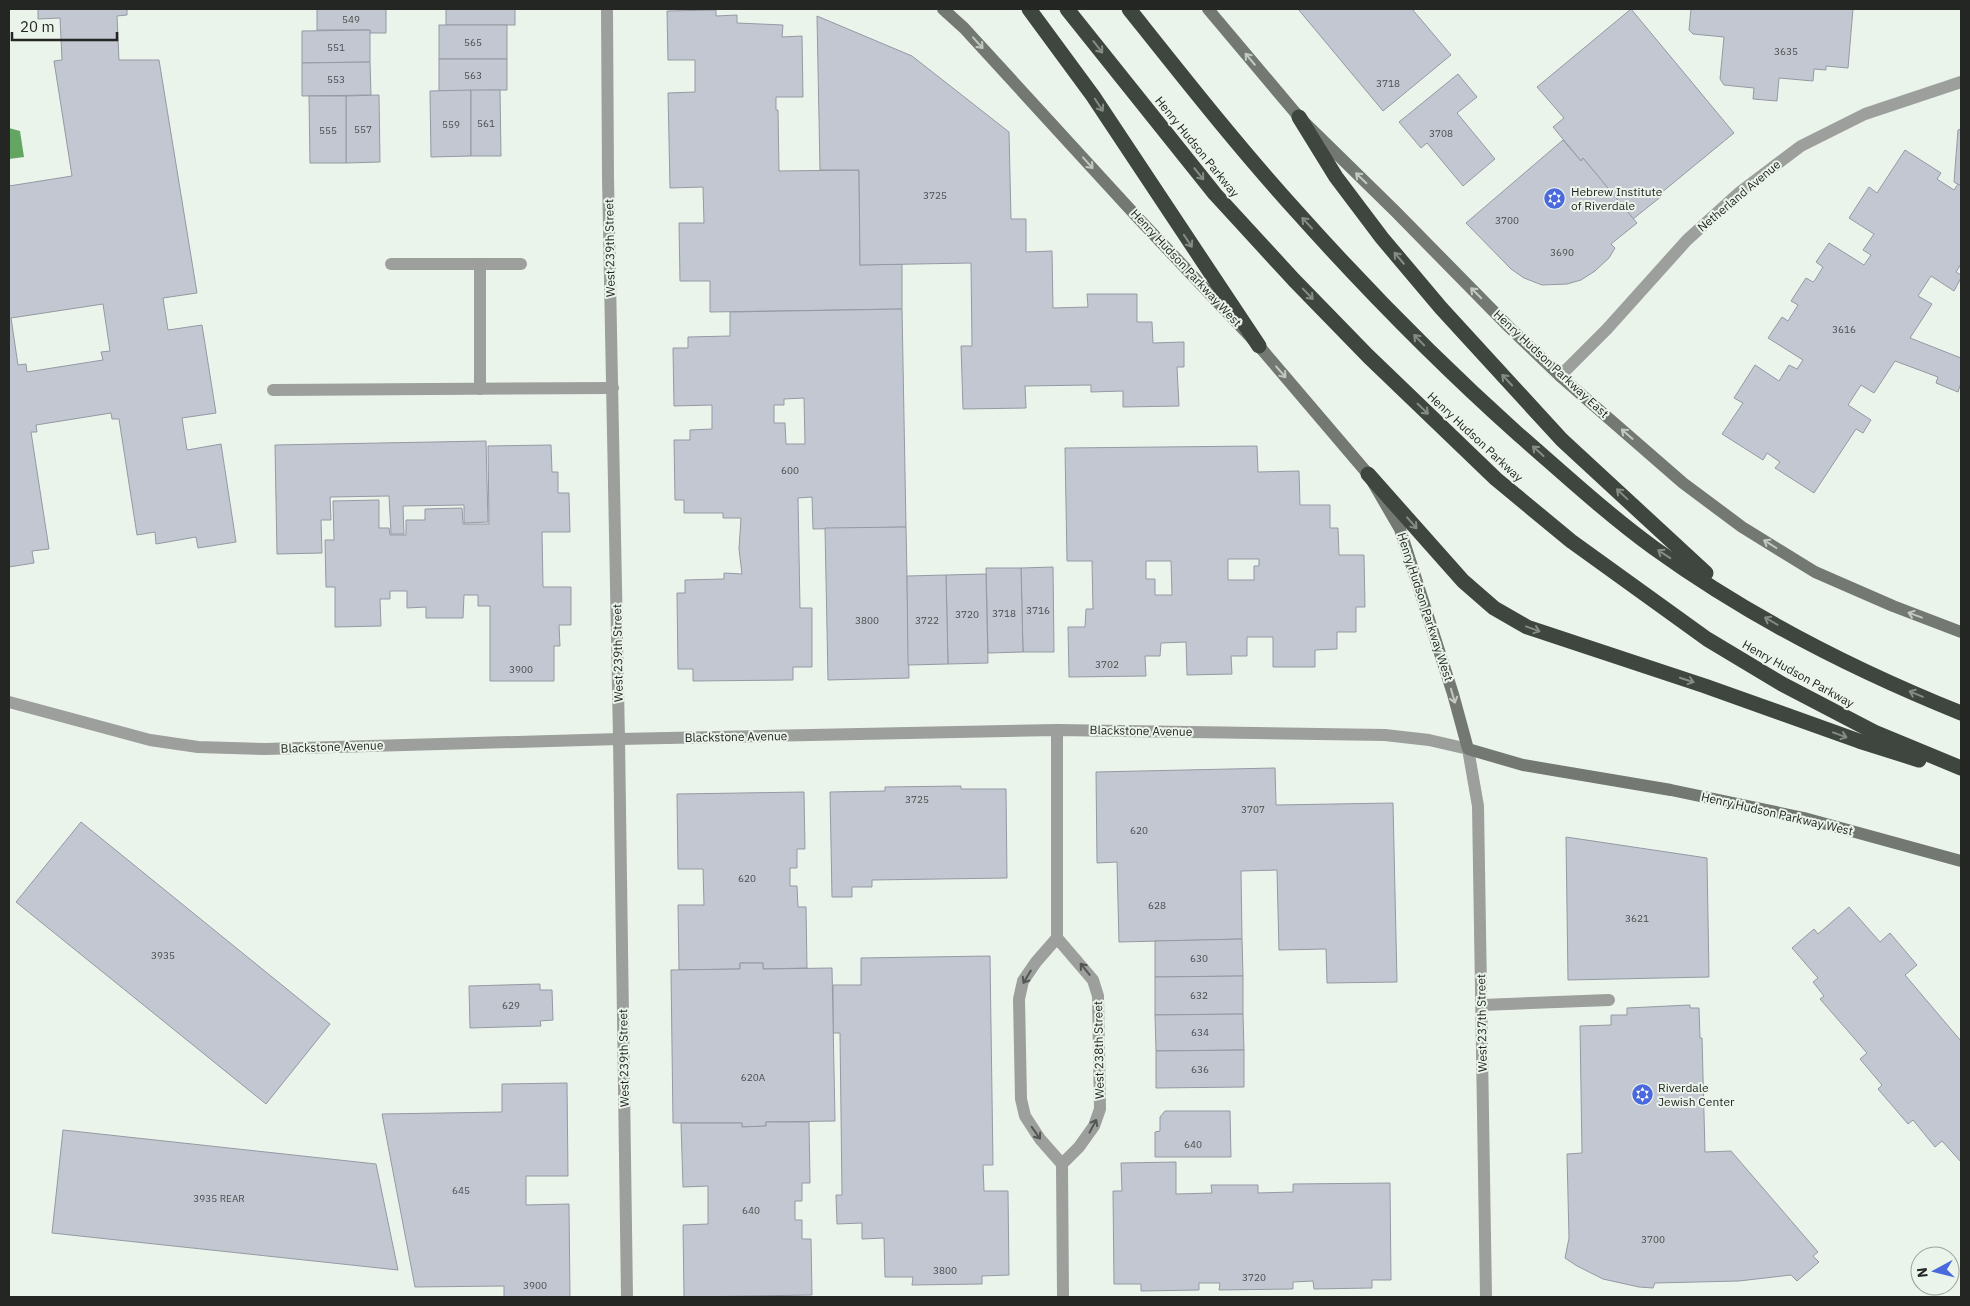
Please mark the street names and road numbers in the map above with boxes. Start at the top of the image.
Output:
street label: Henry Hudson Parkway [1152,93,1243,200]
street label: Netherland Avenue [1694,156,1783,235]
street label: West 239th Street [601,199,618,297]
street label: Henry Hudson Parkway West [1128,206,1245,330]
street label: Henry Hudson Parkway East [1491,306,1612,421]
street label: Henry Hudson Parkway [1424,388,1526,485]
street label: Henry Hudson Parkway West [1394,531,1457,683]
street label: West 239th Street [609,604,626,702]
street label: Henry Hudson Parkway [1740,637,1857,711]
street label: Blackstone Avenue [1090,722,1193,739]
street label: Blackstone Avenue [685,728,788,745]
street label: Blackstone Avenue [280,737,384,756]
street label: Henry Hudson Parkway West [1700,789,1854,838]
street label: West 237th Street [1473,974,1490,1072]
street label: West 238th Street [1090,1001,1107,1099]
street label: West 239th Street [615,1009,632,1107]

